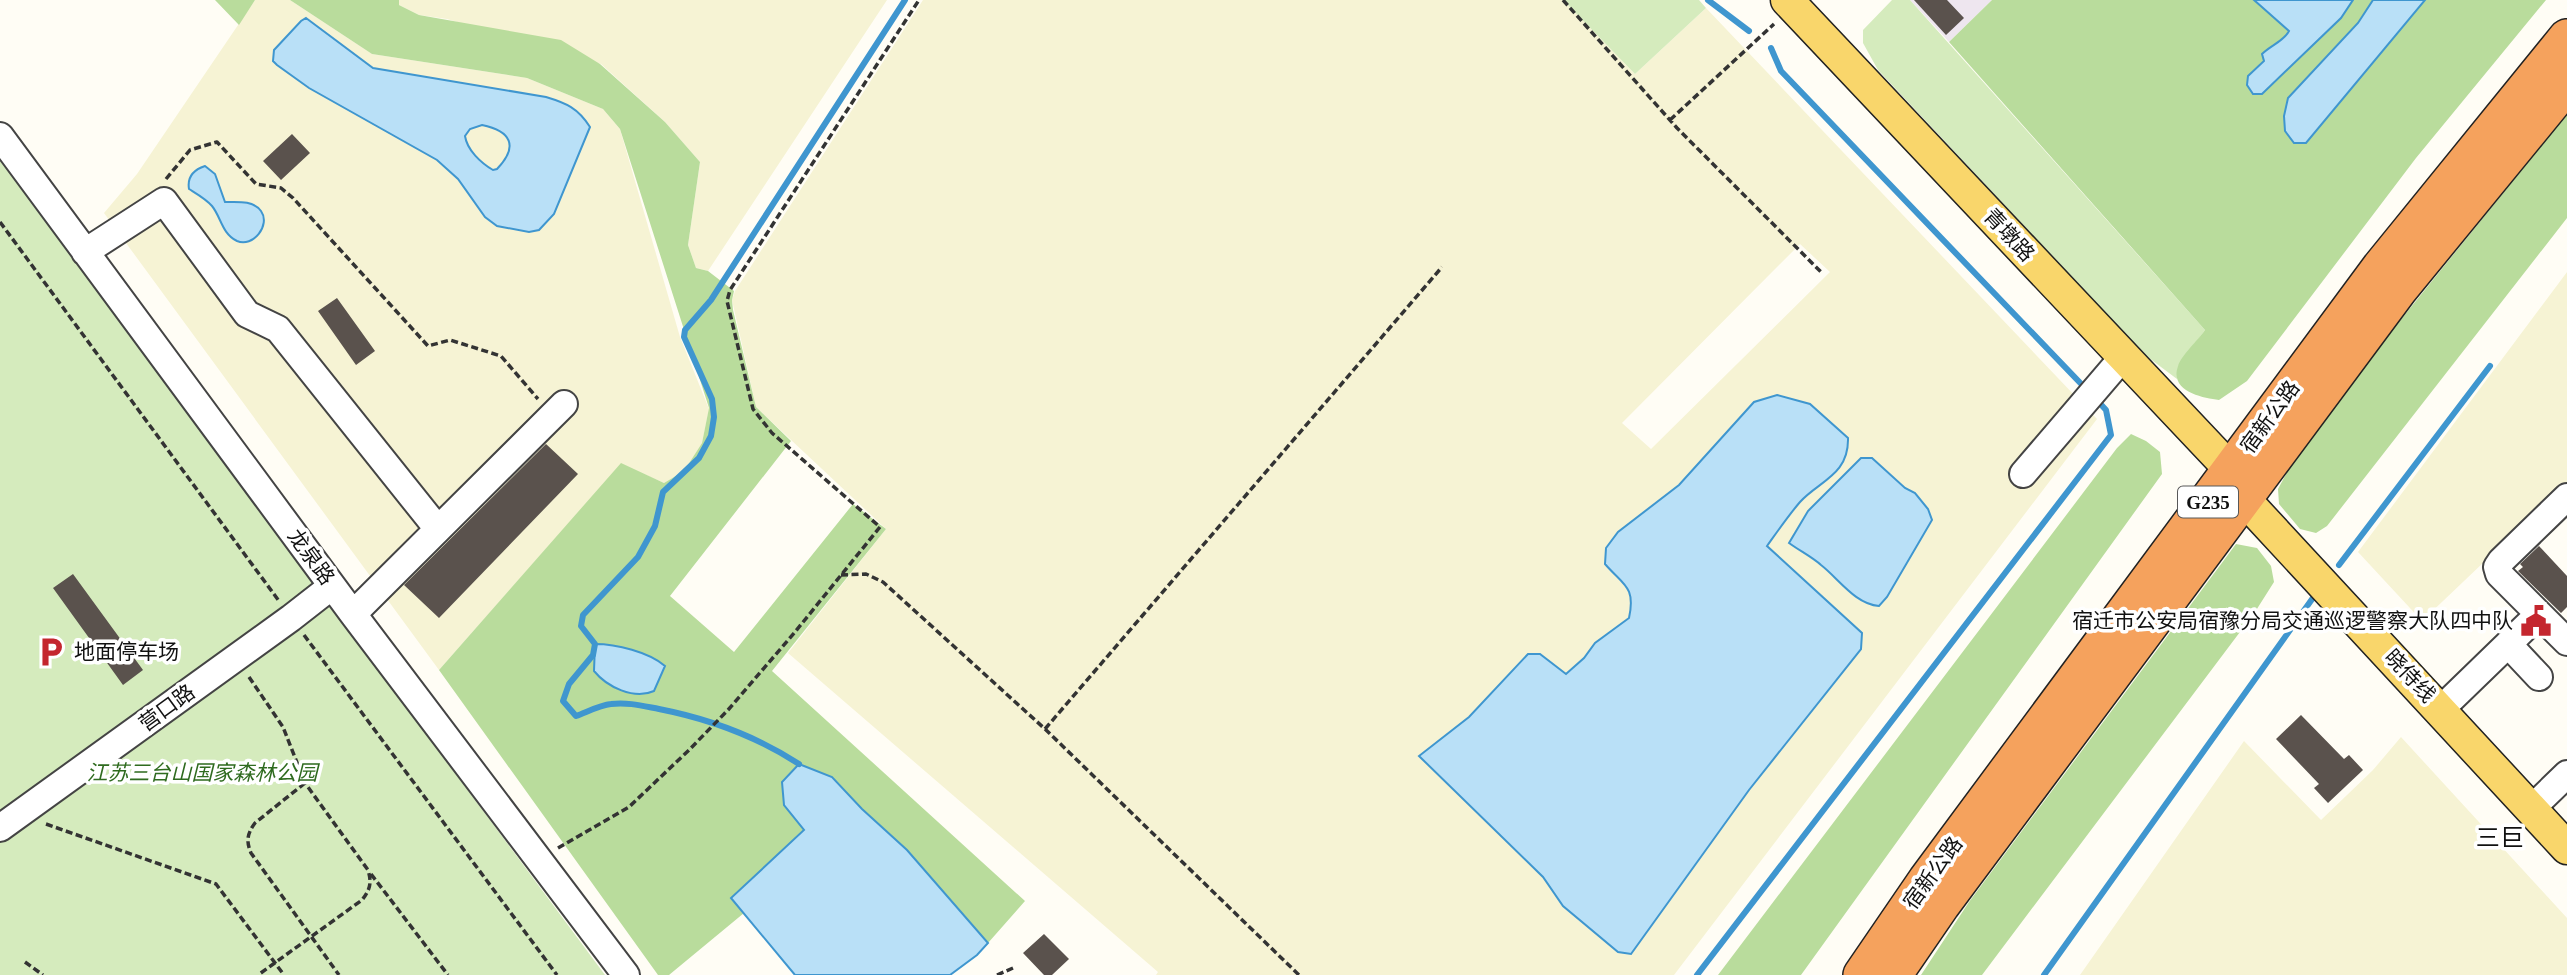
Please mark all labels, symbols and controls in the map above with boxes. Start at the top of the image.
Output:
street label: 青墩路 [1979,204,2039,266]
street label: 宿新公路 [2236,376,2304,458]
road number: G235 [2178,486,2238,517]
street label: 龙泉路 [283,524,339,590]
public building icon: 宿迁市公安局宿豫分局交通巡逻警察大队四中队 [2519,604,2553,638]
place label: 宿迁市公安局宿豫分局交通巡逻警察大队四中队 [2072,609,2513,633]
parking icon: 地面停车场 [34,635,68,669]
place label: 地面停车场 [74,640,179,664]
street label: 晓侍线 [2380,645,2440,707]
street label: 营口路 [134,680,200,736]
park label: 江苏三台山国家森林公园 [87,761,320,785]
district label: 三巨 [2476,825,2524,851]
street label: 宿新公路 [1899,832,1967,914]

